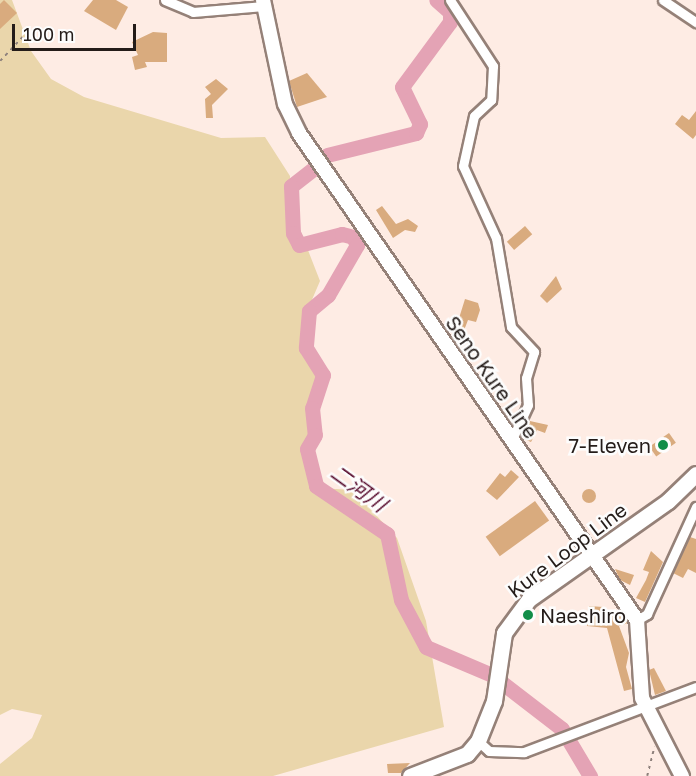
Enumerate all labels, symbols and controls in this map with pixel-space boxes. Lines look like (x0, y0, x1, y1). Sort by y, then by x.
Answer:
scale bar (15, 12, 140, 50)
text: 100 m (23, 23, 74, 45)
street label: Seno Kure Line (441, 311, 543, 443)
place label: 7-Eleven (569, 433, 651, 457)
marker: 7-Eleven (656, 438, 670, 452)
water label: 二河川 (326, 459, 392, 517)
street label: Kure Loop Line (503, 497, 631, 603)
place label: Naeshiro (540, 603, 626, 627)
marker: Naeshiro (521, 608, 535, 622)

